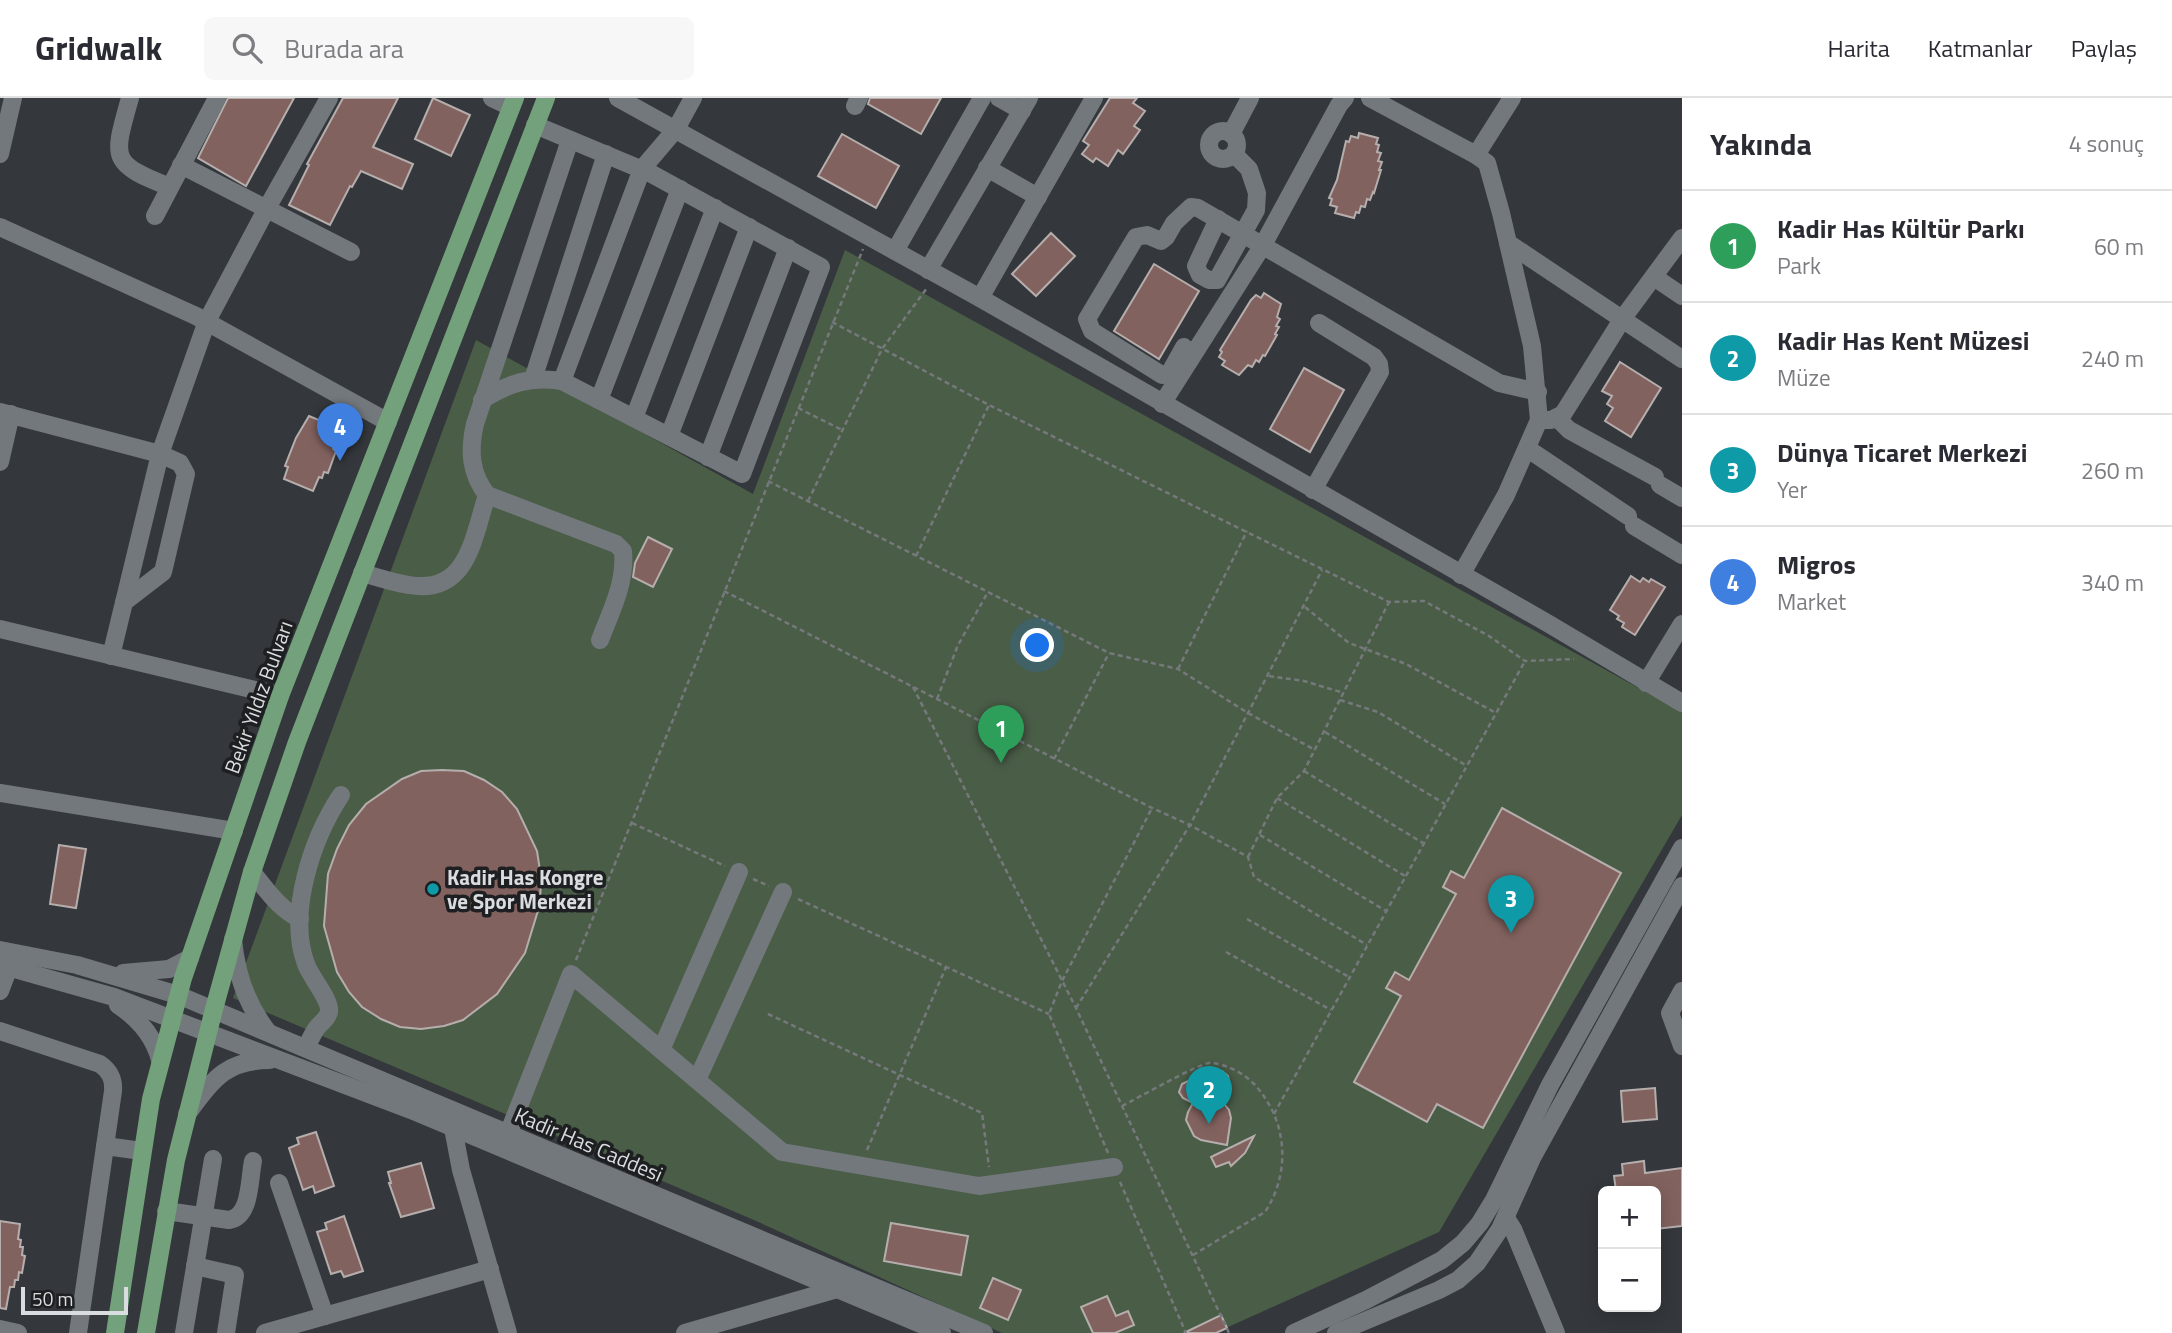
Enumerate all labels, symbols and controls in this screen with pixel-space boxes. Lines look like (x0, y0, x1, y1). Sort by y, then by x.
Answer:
search box (204, 17, 694, 80)
text: Gridwalk (35, 23, 162, 73)
icon: search (228, 29, 266, 67)
text: Burada ara (284, 29, 404, 68)
text: Harita (1827, 30, 1890, 66)
text: Katmanlar (1928, 30, 2033, 66)
text: Paylaş (2071, 30, 2137, 66)
text: Yakında (1710, 121, 1812, 167)
text: 4 sonuç (2069, 126, 2144, 161)
text: Kadir Has Kültür Parkı (1777, 209, 2025, 248)
text: 1 (1727, 229, 1739, 264)
text: 60 m (2094, 229, 2144, 264)
text: Park (1777, 248, 1821, 283)
text: Kadir Has Kent Müzesi (1777, 321, 2029, 360)
text: 2 (1727, 341, 1739, 376)
text: 240 m (2081, 341, 2144, 376)
text: Müze (1777, 360, 1831, 395)
pin: 4 (317, 403, 363, 461)
text: Dünya Ticaret Merkezi (1777, 433, 2027, 472)
text: 3 (1727, 453, 1739, 488)
text: 260 m (2081, 453, 2144, 488)
text: Yer (1777, 472, 1807, 507)
text: Migros (1777, 545, 1856, 584)
text: 4 (1727, 565, 1739, 600)
text: 340 m (2081, 565, 2144, 600)
text: Market (1777, 584, 1846, 619)
street label: Bekir Yıldız Bulvarı (215, 616, 301, 778)
your location (1020, 628, 1054, 662)
pin: 1 (978, 705, 1024, 763)
place label: Kadir Has Kongre ve Spor Merkezi (447, 861, 604, 917)
pin: 3 (1488, 875, 1534, 933)
marker: Kadir Has Kongre ve Spor Merkezi (425, 881, 441, 897)
pin: 2 (1186, 1066, 1232, 1124)
street label: Kadir Has Caddesi (510, 1098, 668, 1190)
map controls (1598, 1186, 1661, 1312)
button: + (1598, 1186, 1661, 1249)
button: − (1598, 1249, 1661, 1312)
scale bar (21, 1284, 128, 1316)
text: 50 m (32, 1284, 73, 1313)

